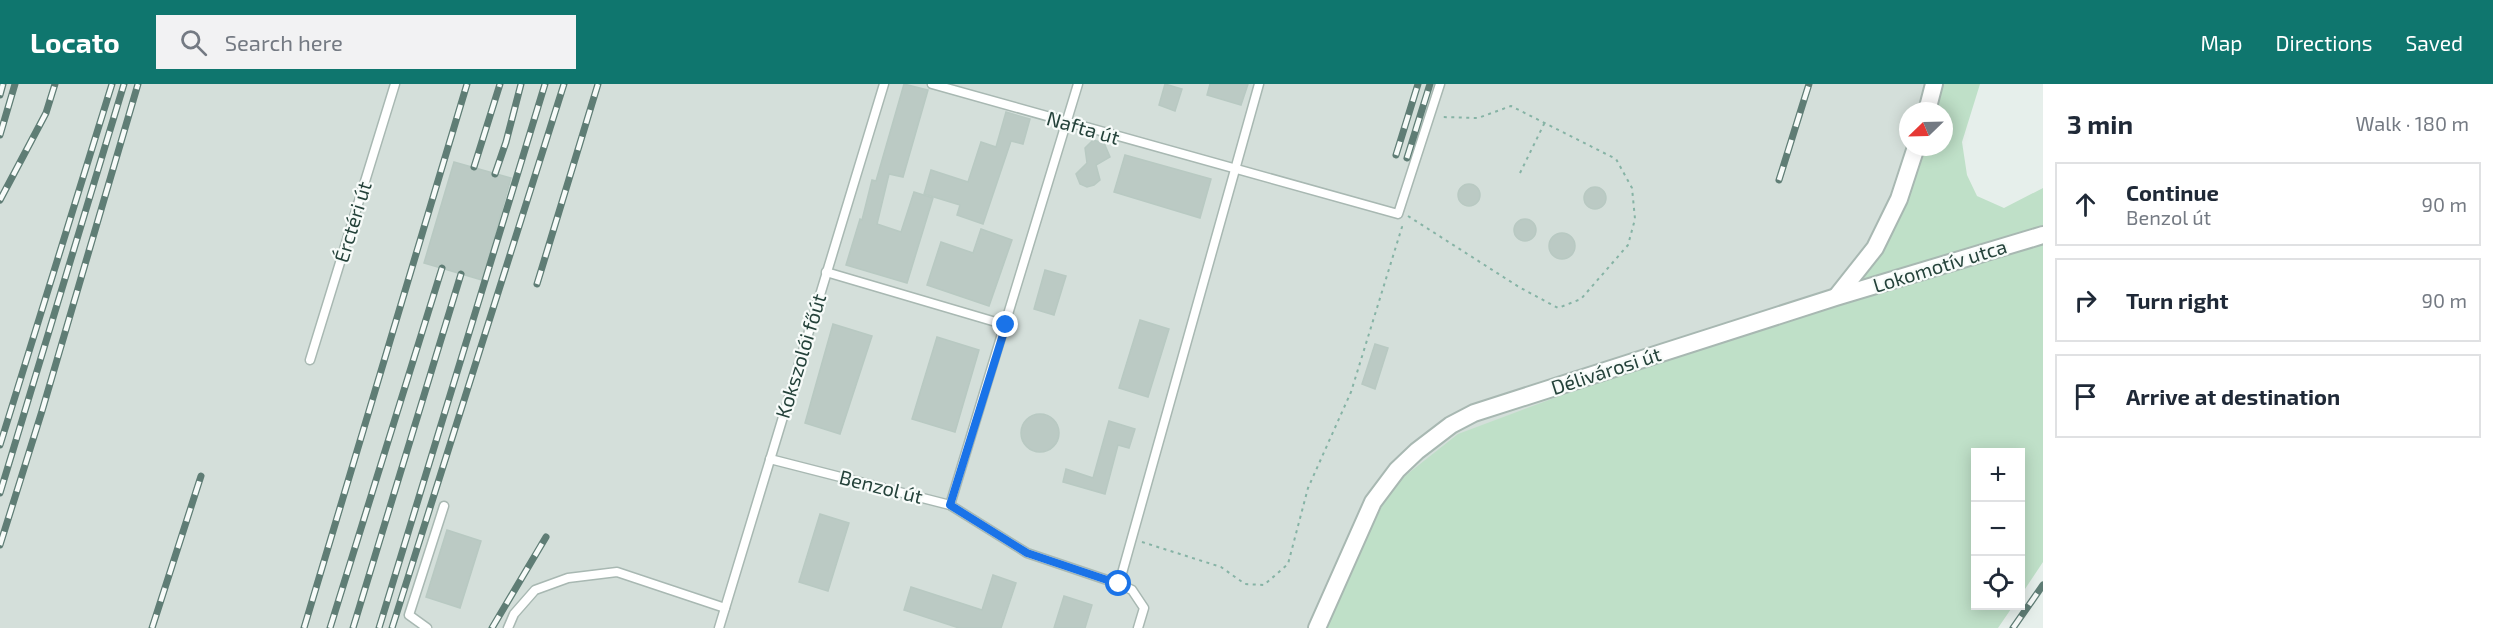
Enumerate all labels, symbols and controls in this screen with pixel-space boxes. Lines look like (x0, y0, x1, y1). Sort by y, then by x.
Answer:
search box (156, 15, 576, 69)
text: Locato (30, 25, 120, 59)
icon: search (177, 26, 210, 59)
text: Search here (225, 29, 343, 55)
text: Map (2200, 30, 2243, 55)
text: Directions (2276, 30, 2372, 55)
text: Saved (2405, 30, 2463, 55)
north arrow (1899, 102, 1953, 156)
street label: Nafta út (1044, 105, 1123, 149)
text: 3 min (2067, 108, 2133, 139)
text: Walk · 180 m (2356, 111, 2469, 135)
street label: Érctéri út (328, 178, 376, 265)
text: Continue (2126, 179, 2219, 205)
icon: ahead (2069, 188, 2102, 221)
text: 90 m (2422, 192, 2467, 216)
text: Benzol út (2126, 205, 2211, 229)
street label: Lokomotív utca (1870, 233, 2010, 297)
icon: right (2069, 284, 2102, 317)
text: Turn right (2126, 287, 2228, 313)
text: 90 m (2422, 288, 2467, 312)
street label: Kokszolói főút (770, 290, 830, 421)
route end (992, 311, 1018, 337)
street label: Délivárosi út (1548, 341, 1664, 399)
icon: arrive (2069, 380, 2102, 413)
text: Arrive at destination (2126, 383, 2340, 409)
map controls (1971, 448, 2025, 610)
button: + (1971, 448, 2025, 502)
street label: Benzol út (837, 464, 926, 508)
button: − (1971, 502, 2025, 556)
button: locate (1971, 556, 2025, 610)
route start (1105, 570, 1131, 596)

